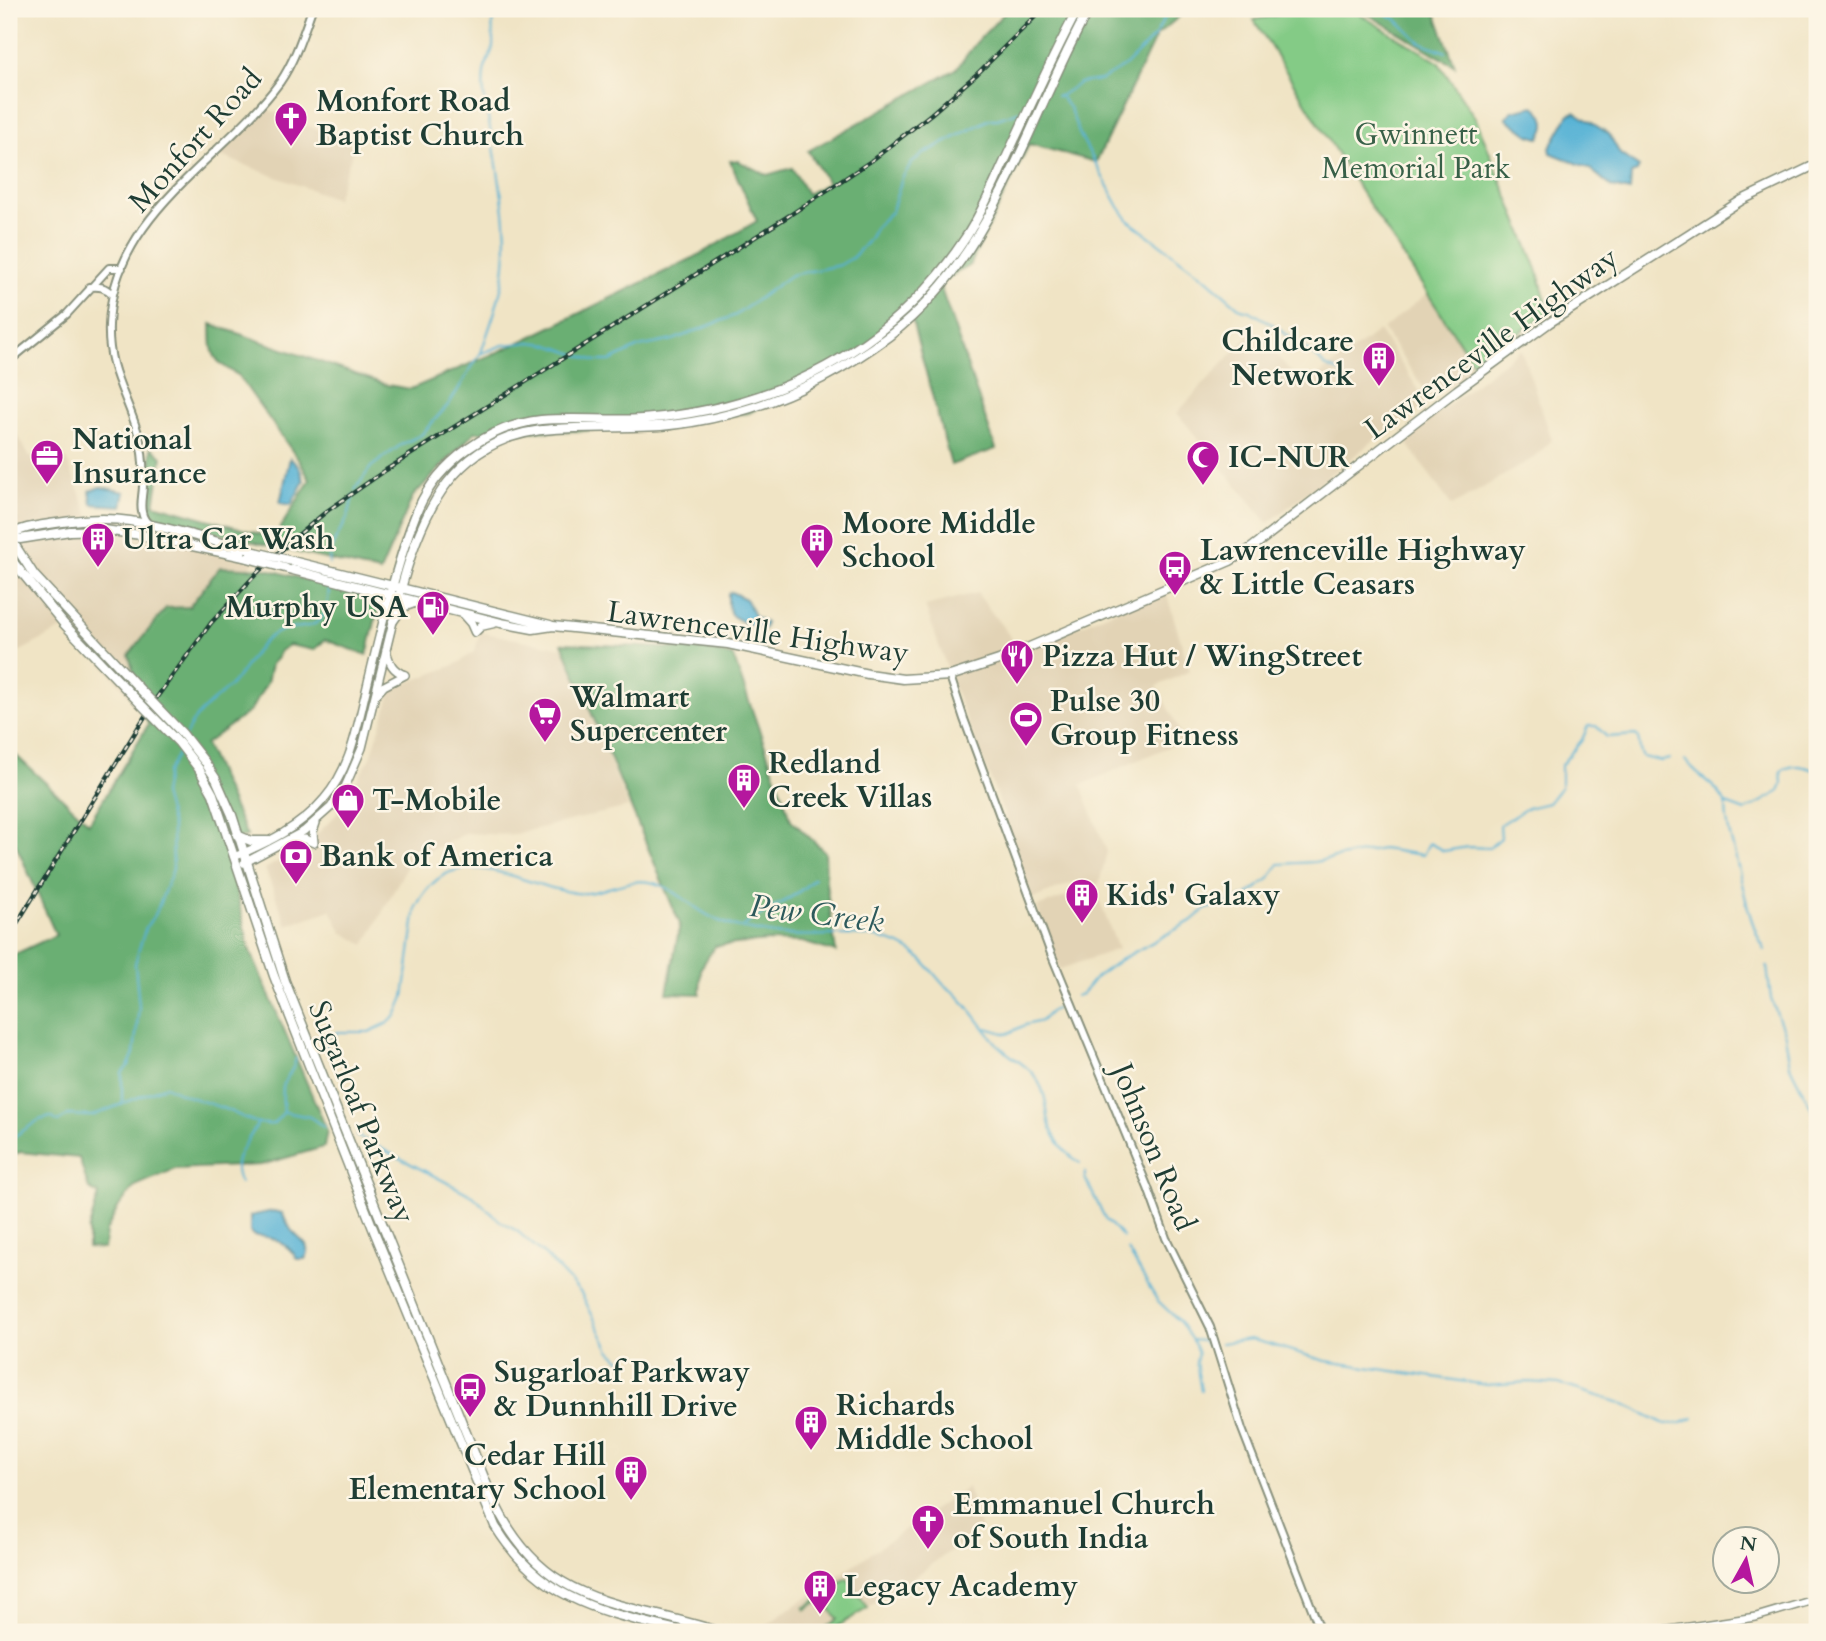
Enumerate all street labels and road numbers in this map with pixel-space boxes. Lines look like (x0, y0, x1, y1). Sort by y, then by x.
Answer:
street label: Monfort Road (119, 59, 271, 221)
street label: Lawrenceville Highway (1356, 237, 1627, 449)
street label: Lawrenceville Highway (604, 591, 912, 674)
street label: Sugarloaf Parkway (298, 995, 425, 1230)
street label: Johnson Road (1100, 1054, 1206, 1237)

